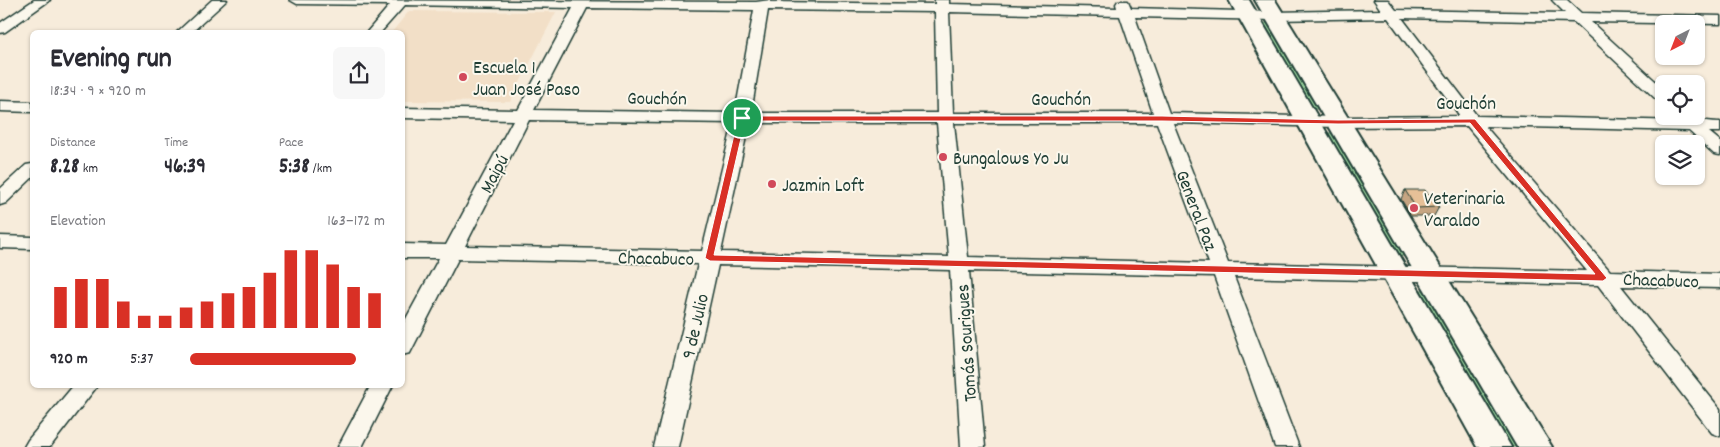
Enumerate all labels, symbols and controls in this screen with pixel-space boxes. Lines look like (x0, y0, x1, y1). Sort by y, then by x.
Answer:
north arrow (1655, 15, 1705, 65)
map controls (1655, 15, 1705, 185)
text: Evening run (50, 41, 172, 81)
button: share (333, 47, 385, 99)
place label: Escuela 1 Juan José Paso (473, 56, 580, 105)
marker: Escuela 1 Juan José Paso (457, 71, 469, 83)
button: locate (1655, 75, 1705, 125)
text: 18:34 · 9 × 920 m (50, 80, 146, 103)
street label: Gouchón (627, 86, 687, 115)
street label: Gouchón (1031, 88, 1091, 115)
street label: Gouchón (1436, 92, 1496, 119)
pin (721, 97, 763, 139)
icon: arrive (728, 104, 756, 132)
text: Distance (50, 133, 96, 153)
text: Time (164, 133, 188, 153)
text: Pace (279, 133, 303, 153)
button: layers (1655, 135, 1705, 185)
place label: Bungalows Yo Ju (953, 147, 1069, 174)
street label: Maipú (475, 150, 518, 199)
marker: Bungalows Yo Ju (937, 151, 949, 163)
text: 8.28 (50, 153, 80, 183)
text: 46:39 (164, 153, 206, 183)
text: 5:38 (279, 153, 310, 183)
text: km (80, 159, 98, 179)
text: /km (310, 159, 332, 179)
street label: General Paz (1167, 167, 1223, 256)
place label: Jazmin Loft (782, 174, 865, 201)
marker: Jazmin Loft (766, 178, 778, 190)
place label: Veterinaria Varaldo (1424, 187, 1506, 236)
marker: Veterinaria Varaldo (1408, 202, 1420, 214)
text: Elevation (50, 210, 106, 233)
text: 163–172 m (327, 210, 385, 233)
street label: Chacabuco (618, 246, 694, 275)
street label: Chacabuco (1622, 268, 1699, 297)
street label: Tomás Sourigues (951, 283, 986, 402)
street label: 9 de Julio (677, 291, 718, 362)
text: 920 m (50, 348, 88, 371)
text: 5:37 (130, 348, 153, 371)

